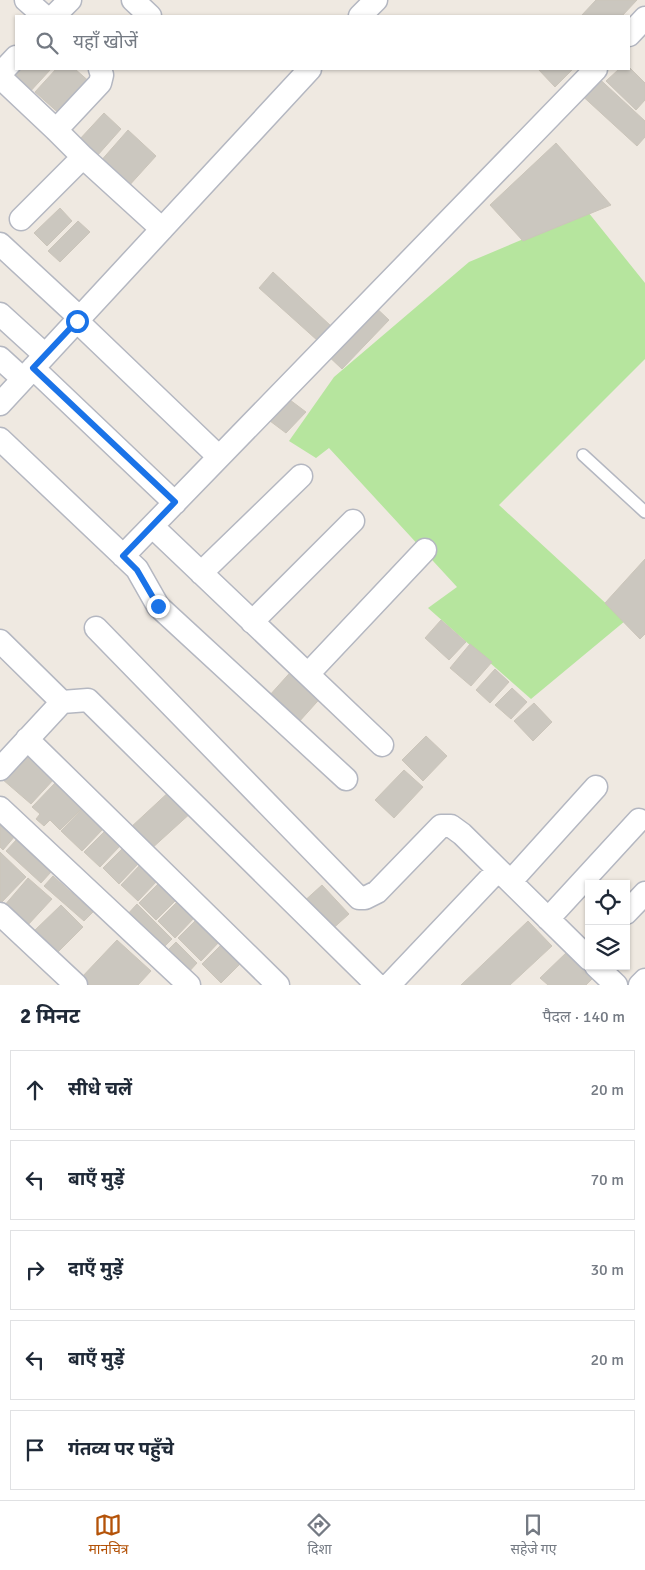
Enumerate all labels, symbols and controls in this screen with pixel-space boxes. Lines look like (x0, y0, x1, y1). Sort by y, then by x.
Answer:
search box (15, 15, 630, 70)
icon: search (33, 29, 61, 57)
text: यहाँ खोजें (73, 30, 138, 54)
route start (66, 310, 89, 333)
route end (147, 595, 170, 618)
map controls (585, 880, 630, 970)
button: locate (585, 880, 630, 925)
button: layers (585, 925, 630, 970)
text: 2 मिनट (20, 1003, 80, 1029)
text: पैदल · 140 m (542, 1007, 625, 1027)
icon: ahead (21, 1076, 49, 1104)
text: सीधे चलें (68, 1077, 132, 1101)
text: 20 m (590, 1080, 624, 1100)
icon: left (21, 1166, 49, 1194)
text: बाएँ मुड़ें (68, 1167, 124, 1191)
text: 70 m (590, 1170, 624, 1190)
icon: right (21, 1256, 49, 1284)
text: दाएँ मुड़ें (68, 1257, 123, 1281)
text: 30 m (590, 1260, 624, 1280)
icon: left (21, 1346, 49, 1374)
text: बाएँ मुड़ें (68, 1347, 124, 1371)
text: 20 m (590, 1350, 624, 1370)
icon: arrive (21, 1436, 49, 1464)
text: गंतव्य पर पहुँचे (68, 1437, 174, 1461)
tab: मानचित्र (88, 1511, 129, 1560)
tab: दिशा (305, 1511, 333, 1560)
tab: सहेजे गए (510, 1511, 556, 1560)

